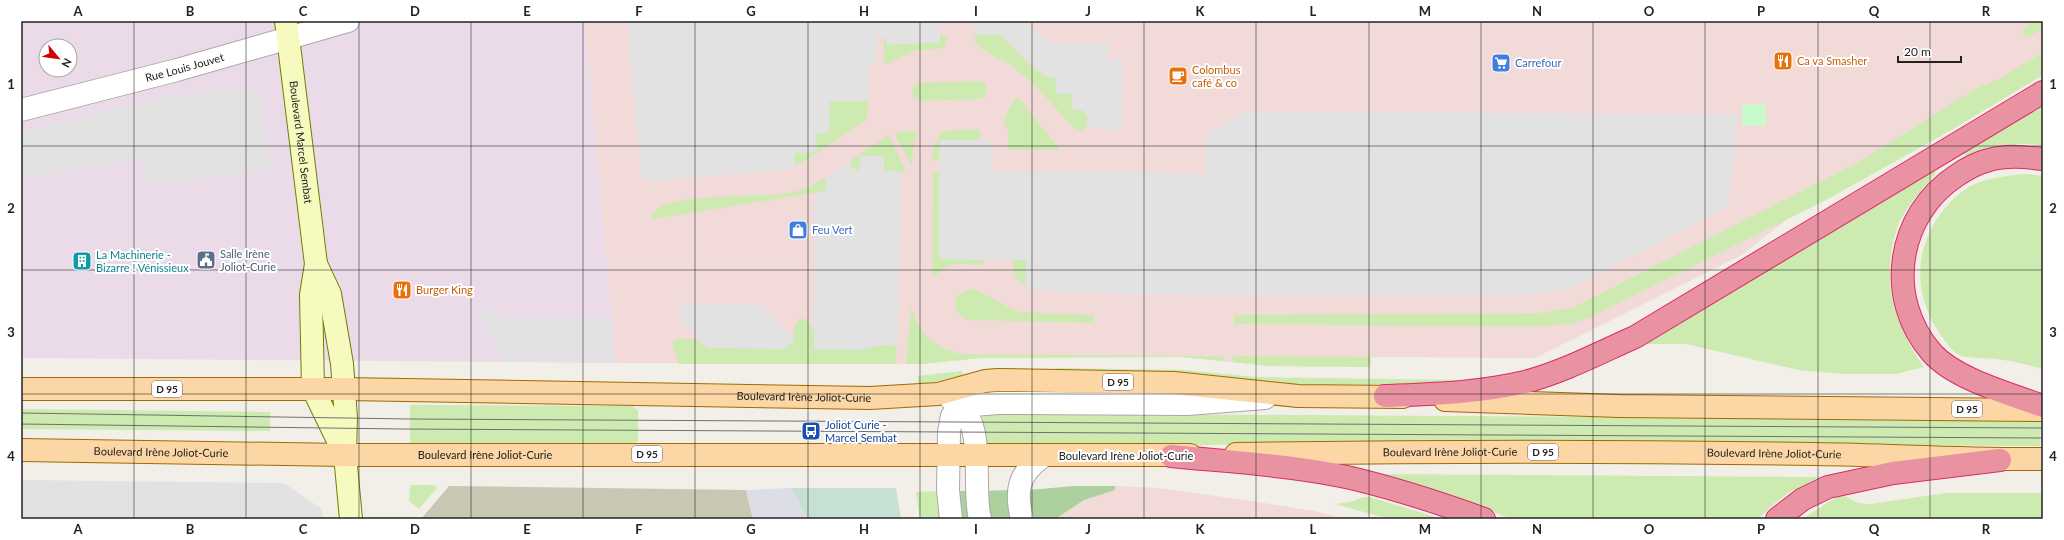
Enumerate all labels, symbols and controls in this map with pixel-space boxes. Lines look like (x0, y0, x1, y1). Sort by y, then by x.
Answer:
text: A (72, 3, 83, 19)
text: B (186, 3, 195, 19)
text: C (299, 3, 308, 19)
text: D (410, 3, 420, 19)
text: E (523, 3, 531, 19)
text: F (635, 3, 643, 19)
text: G (746, 3, 756, 19)
text: H (859, 3, 869, 19)
text: I (974, 3, 978, 19)
text: J (1085, 3, 1091, 19)
text: K (1196, 3, 1206, 19)
text: L (1310, 3, 1317, 19)
text: M (1419, 3, 1431, 19)
text: N (1532, 3, 1542, 19)
text: O (1644, 3, 1655, 19)
text: P (1757, 3, 1765, 19)
text: Q (1869, 3, 1880, 19)
text: R (1982, 3, 1991, 19)
north arrow (38, 38, 78, 78)
scale bar (1898, 38, 1961, 64)
text: 20 m (1904, 44, 1931, 59)
street label: Rue Louis Jouvet (144, 50, 225, 84)
restaurant icon: Ca va Smasher (1772, 50, 1794, 72)
supermarket icon: Carrefour (1490, 52, 1512, 74)
place label: Ca va Smasher (1797, 54, 1867, 67)
text: N (59, 56, 75, 70)
place label: Carrefour (1515, 56, 1561, 69)
place label: Colombus café & co (1192, 63, 1241, 89)
cafe icon: Colombus café & co (1167, 65, 1189, 87)
text: 1 (7, 76, 15, 92)
text: 1 (2049, 76, 2057, 92)
street label: Boulevard Marcel Sembat (287, 80, 315, 204)
text: 2 (7, 200, 15, 216)
text: 2 (2049, 200, 2057, 216)
shop icon: Feu Vert (787, 219, 809, 241)
place label: Feu Vert (812, 223, 853, 236)
place label: Salle Irène Joliot-Curie (220, 247, 276, 273)
place label: La Machinerie - Bizarre ! Vénissieux (96, 248, 189, 274)
public building icon: Salle Irène Joliot-Curie (195, 249, 217, 271)
building icon: La Machinerie - Bizarre ! Vénissieux (71, 250, 93, 272)
restaurant icon: Burger King (391, 279, 413, 301)
place label: Burger King (416, 283, 473, 296)
text: 3 (7, 324, 15, 340)
text: 3 (2049, 324, 2057, 340)
road number: D 95 (1103, 374, 1133, 390)
road number: D 95 (152, 381, 182, 397)
street label: Boulevard Irène Joliot-Curie (737, 389, 872, 404)
road number: D 95 (1952, 401, 1982, 417)
place label: Joliot Curie - Marcel Sembat (825, 418, 897, 444)
bus stop icon: Joliot Curie - Marcel Sembat (800, 420, 822, 442)
street label: Boulevard Irène Joliot-Curie (94, 444, 229, 459)
road number: D 95 (1528, 444, 1558, 460)
street label: Boulevard Irène Joliot-Curie (1383, 445, 1517, 458)
road number: D 95 (632, 446, 662, 462)
street label: Boulevard Irène Joliot-Curie (1707, 446, 1842, 460)
text: 4 (7, 448, 15, 464)
street label: Boulevard Irène Joliot-Curie (418, 448, 552, 461)
text: 4 (2049, 448, 2057, 464)
street label: Boulevard Irène Joliot-Curie (1059, 449, 1193, 462)
text: A (72, 521, 83, 537)
text: B (186, 521, 195, 537)
text: C (299, 521, 308, 537)
text: D (410, 521, 420, 537)
text: E (523, 521, 531, 537)
text: F (635, 521, 643, 537)
text: G (746, 521, 756, 537)
text: H (859, 521, 869, 537)
text: I (974, 521, 978, 537)
text: J (1085, 521, 1091, 537)
text: K (1196, 521, 1206, 537)
text: L (1310, 521, 1317, 537)
text: M (1419, 521, 1431, 537)
text: N (1532, 521, 1542, 537)
text: O (1644, 521, 1655, 537)
text: P (1757, 521, 1765, 537)
text: Q (1869, 521, 1880, 537)
text: R (1982, 521, 1991, 537)

